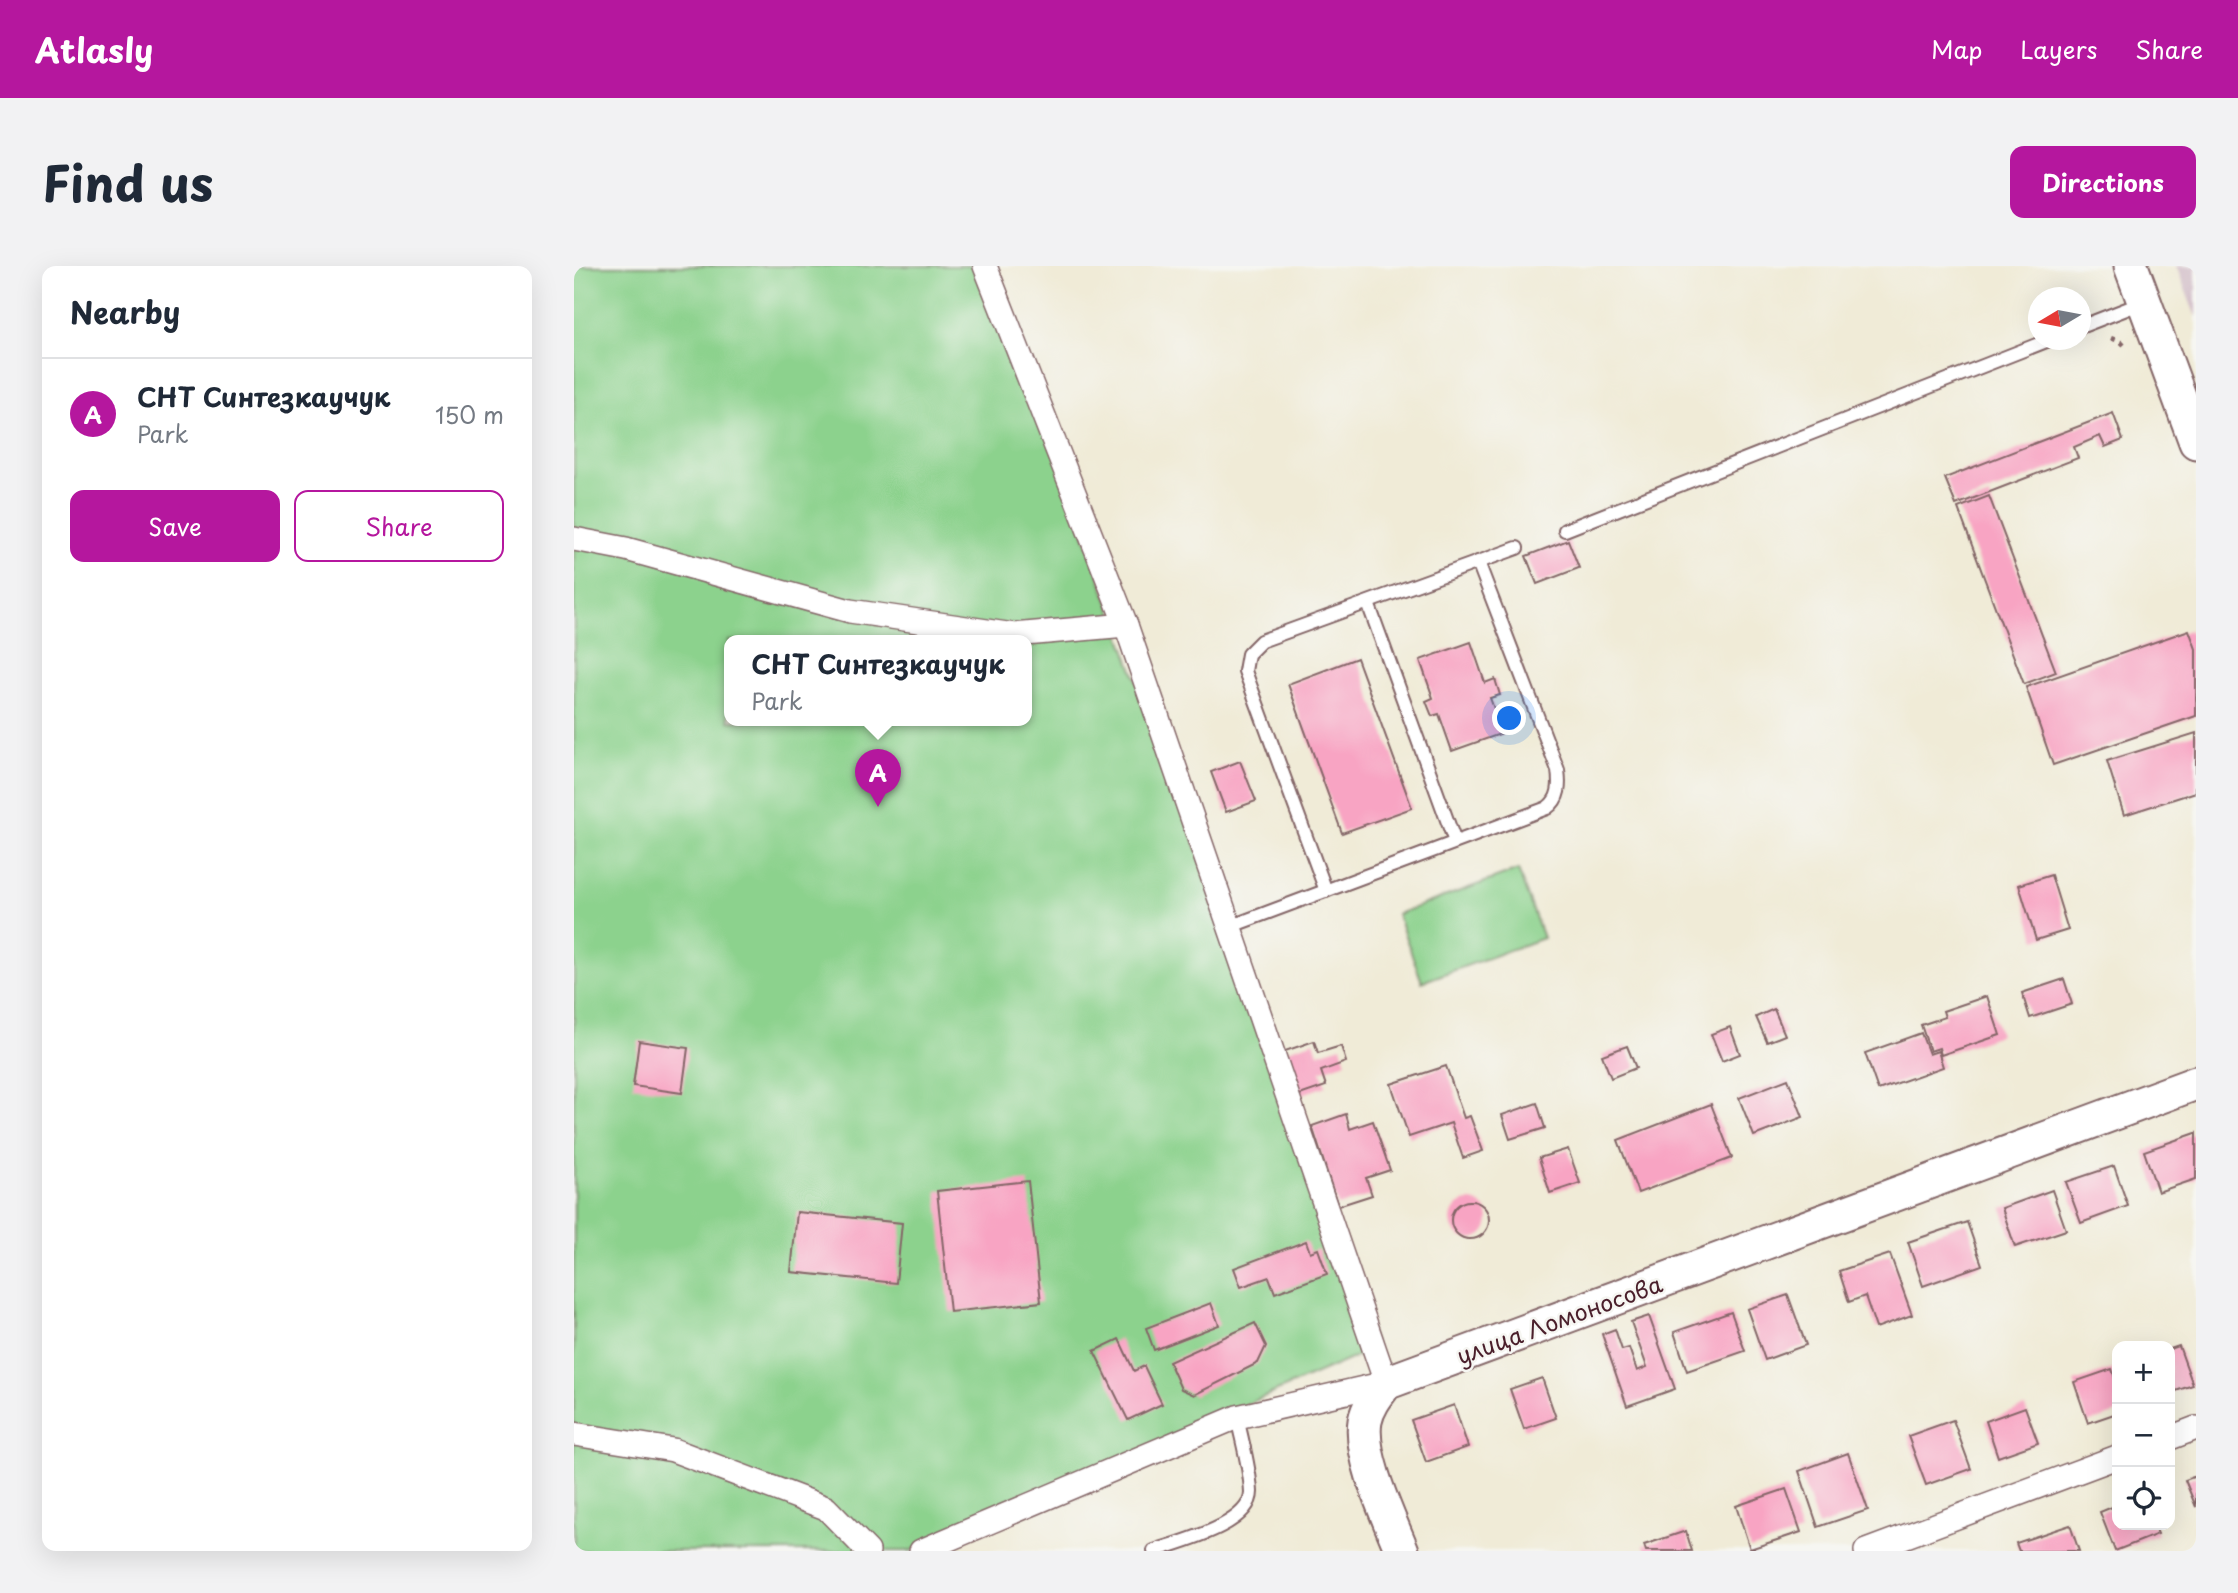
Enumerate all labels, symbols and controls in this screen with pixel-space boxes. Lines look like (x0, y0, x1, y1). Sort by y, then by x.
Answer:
text: Atlasly (35, 24, 153, 74)
text: Map (1931, 31, 1982, 67)
text: Layers (2020, 31, 2097, 67)
text: Share (2135, 31, 2203, 67)
text: Find us (42, 145, 213, 219)
button: Directions (2010, 146, 2196, 218)
north arrow (2028, 287, 2091, 350)
text: Nearby (70, 289, 180, 334)
text: СНТ Синтезкаучук (137, 377, 390, 416)
text: A (84, 397, 102, 432)
text: 150 m (435, 397, 504, 432)
text: Park (137, 416, 188, 451)
button: Save (70, 490, 280, 562)
button: Share (294, 490, 504, 562)
popup (724, 635, 1032, 726)
text: СНТ Синтезкаучук (751, 644, 1005, 683)
text: Park (751, 683, 803, 718)
your location (1492, 701, 1526, 735)
pin: A (855, 749, 901, 807)
street label: улица Ломоносова (1451, 1265, 1667, 1373)
map controls (2112, 1341, 2175, 1530)
button: + (2112, 1341, 2175, 1404)
button: − (2112, 1404, 2175, 1467)
button: locate (2112, 1467, 2175, 1530)

